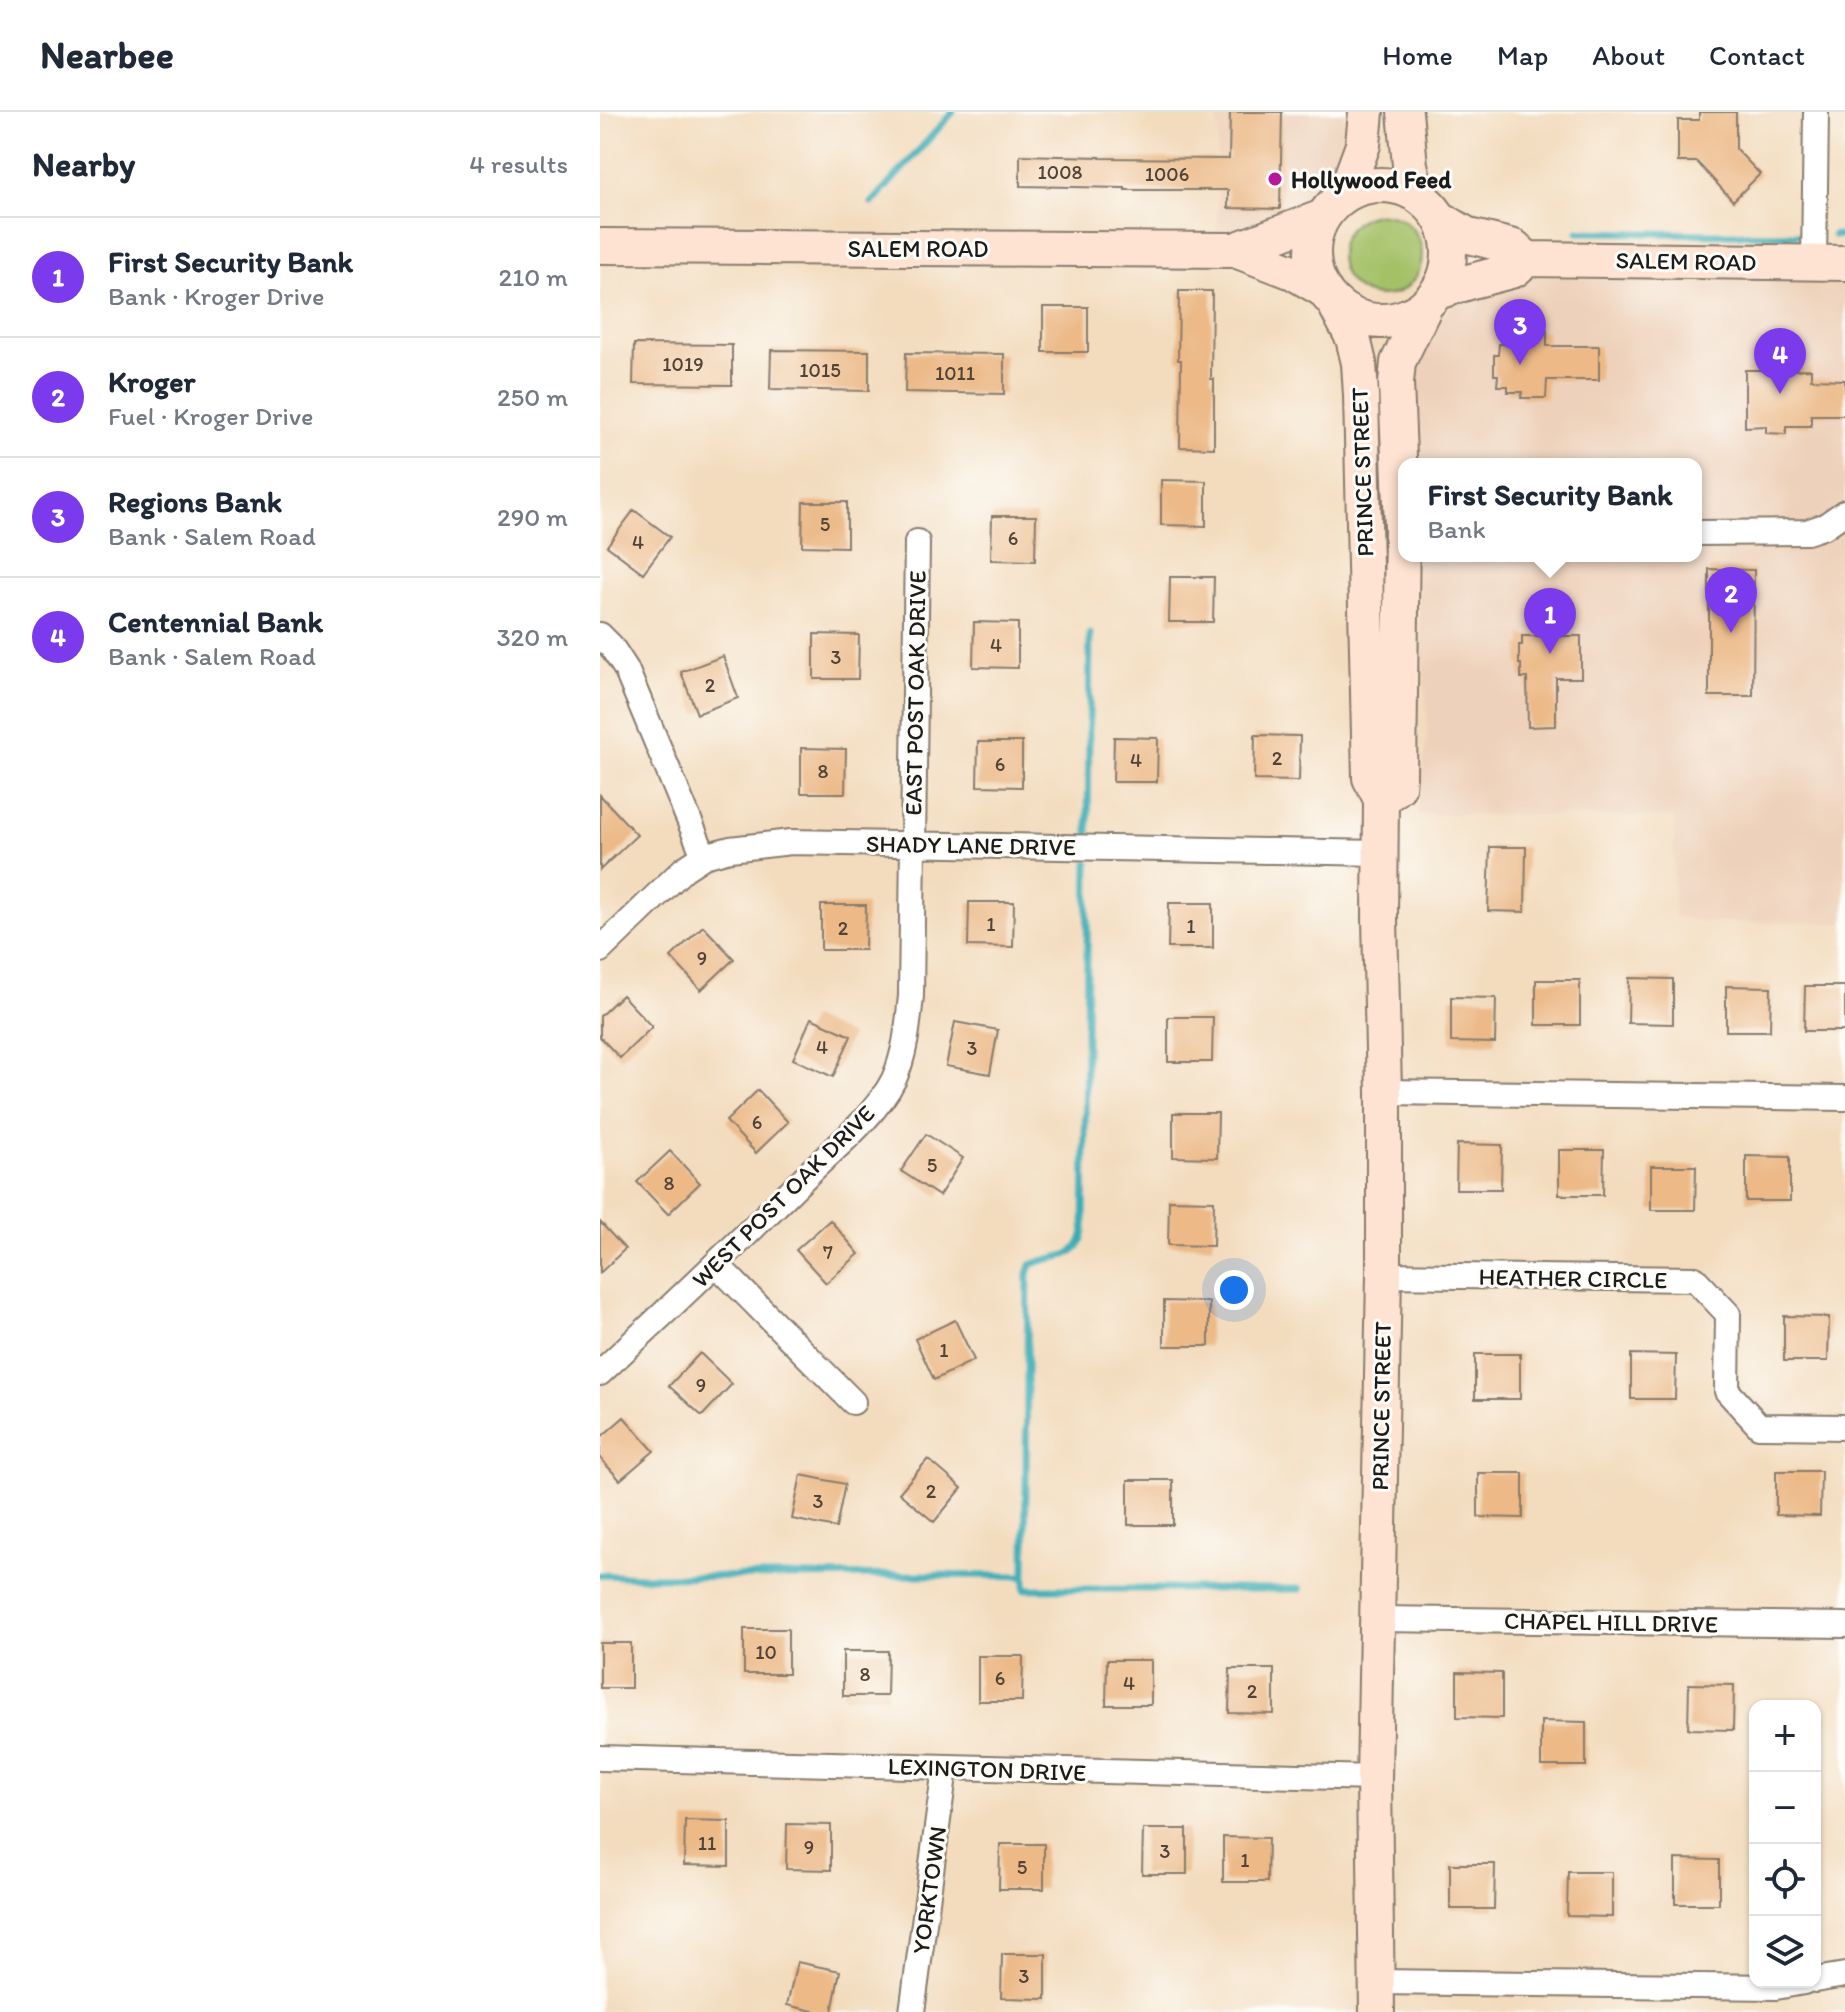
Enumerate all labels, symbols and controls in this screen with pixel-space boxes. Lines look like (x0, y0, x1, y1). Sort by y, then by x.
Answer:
text: Nearbee (40, 32, 174, 78)
text: Home (1382, 38, 1453, 72)
text: Map (1497, 38, 1548, 72)
text: About (1592, 38, 1665, 72)
text: Contact (1709, 38, 1805, 72)
text: Nearby (32, 144, 135, 185)
text: 4 results (469, 148, 568, 180)
house number: 1008 (1038, 160, 1082, 184)
house number: 1006 (1145, 162, 1189, 186)
place label: Hollywood Feed (1291, 165, 1452, 195)
marker: Hollywood Feed (1266, 170, 1284, 188)
street label: SALEM ROAD (848, 234, 988, 263)
text: First Security Bank (108, 243, 353, 280)
street label: SALEM ROAD (1615, 245, 1757, 277)
text: 1 (52, 261, 64, 293)
text: 210 m (499, 261, 568, 293)
text: Bank · Kroger Drive (108, 280, 325, 312)
pin: 3 (1494, 299, 1546, 365)
pin: 4 (1754, 328, 1806, 394)
house number: 1019 (662, 352, 704, 376)
house number: 1015 (799, 358, 841, 382)
house number: 1011 (935, 361, 975, 385)
text: Kroger (108, 363, 196, 400)
text: 2 (51, 381, 65, 413)
text: 250 m (497, 381, 568, 413)
street label: PRINCE STREET (1345, 386, 1379, 557)
text: Fuel · Kroger Drive (108, 400, 313, 432)
popup (1398, 458, 1702, 562)
text: First Security Bank (1428, 476, 1672, 513)
text: Regions Bank (108, 483, 282, 520)
text: 3 (51, 501, 65, 533)
text: 290 m (497, 501, 568, 533)
house number: 5 (820, 512, 830, 536)
text: Bank (1428, 513, 1486, 545)
text: Bank · Salem Road (108, 520, 316, 552)
house number: 6 (1008, 526, 1018, 550)
house number: 4 (632, 530, 644, 554)
pin: 2 (1705, 567, 1757, 633)
street label: EAST POST OAK DRIVE (898, 570, 932, 816)
pin: 1 (1524, 588, 1576, 654)
text: Centennial Bank (108, 603, 323, 640)
text: 4 (50, 621, 66, 653)
text: 320 m (496, 621, 568, 653)
house number: 4 (990, 633, 1002, 657)
text: Bank · Salem Road (108, 640, 316, 672)
house number: 3 (831, 645, 842, 669)
house number: 2 (705, 673, 716, 697)
house number: 2 (1272, 746, 1283, 770)
house number: 4 (1130, 748, 1142, 772)
house number: 6 (995, 752, 1005, 776)
house number: 8 (818, 759, 829, 783)
street label: SHADY LANE DRIVE (866, 829, 1076, 861)
house number: 1 (986, 912, 996, 936)
house number: 1 (1186, 914, 1196, 938)
house number: 2 (838, 916, 849, 940)
house number: 9 (697, 946, 707, 970)
house number: 4 (816, 1035, 828, 1059)
house number: 3 (967, 1036, 978, 1060)
street label: WEST POST OAK DRIVE (686, 1099, 880, 1293)
house number: 6 (752, 1110, 762, 1134)
house number: 5 (927, 1153, 937, 1177)
house number: 8 (664, 1171, 675, 1195)
house number: 7 (823, 1240, 833, 1264)
street label: HEATHER CIRCLE (1478, 1262, 1668, 1294)
your location (1214, 1270, 1254, 1310)
street label: PRINCE STREET (1365, 1320, 1397, 1491)
house number: 1 (939, 1338, 949, 1362)
house number: 9 (696, 1373, 706, 1397)
house number: 2 (926, 1479, 937, 1503)
house number: 3 (813, 1489, 824, 1513)
street label: CHAPEL HILL DRIVE (1504, 1606, 1718, 1638)
house number: 10 (755, 1640, 777, 1664)
house number: 8 (860, 1662, 871, 1686)
house number: 6 (995, 1666, 1005, 1690)
house number: 4 (1123, 1671, 1135, 1695)
house number: 2 (1247, 1679, 1258, 1703)
map controls (1749, 1700, 1821, 1988)
button: + (1749, 1700, 1821, 1772)
street label: LEXINGTON DRIVE (887, 1751, 1087, 1787)
button: − (1749, 1772, 1821, 1844)
street label: YORKTOWN (906, 1824, 952, 1956)
house number: 11 (698, 1831, 716, 1855)
house number: 9 (804, 1835, 814, 1859)
house number: 3 (1160, 1839, 1171, 1863)
button: locate (1749, 1844, 1821, 1916)
house number: 1 (1240, 1848, 1250, 1872)
house number: 5 (1017, 1855, 1027, 1879)
button: layers (1749, 1916, 1821, 1988)
house number: 3 (1019, 1964, 1030, 1988)

